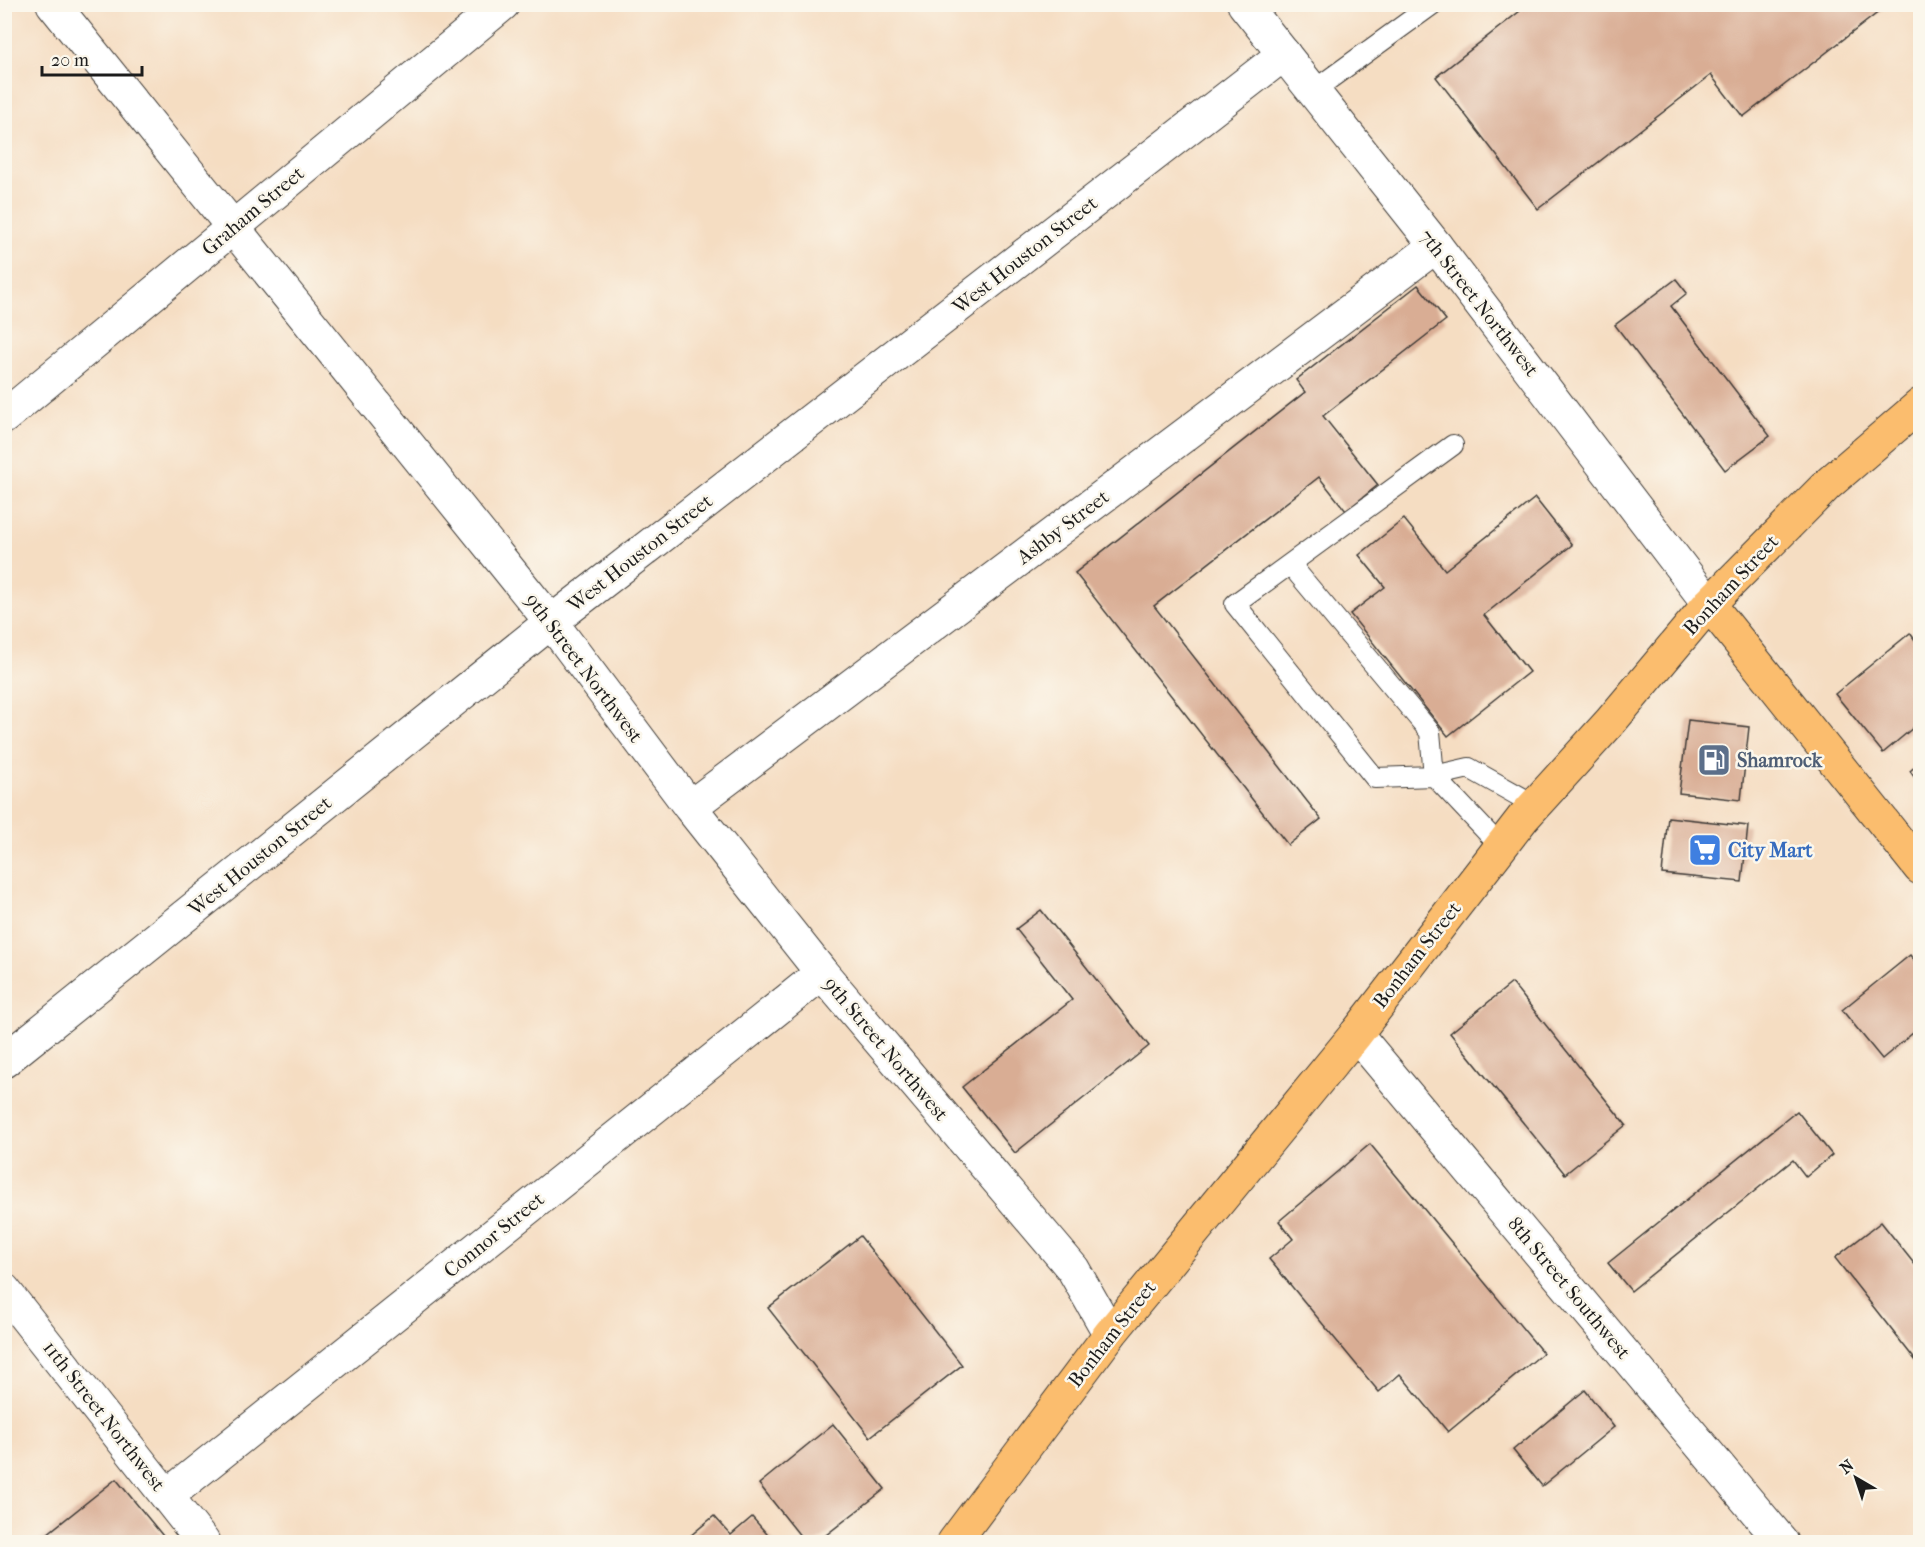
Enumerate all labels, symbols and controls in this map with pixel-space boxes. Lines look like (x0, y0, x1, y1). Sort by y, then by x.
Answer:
scale bar (42, 39, 142, 77)
text: 20 m (51, 50, 89, 71)
street label: Graham Street (197, 162, 309, 260)
street label: West Houston Street (947, 191, 1102, 319)
street label: 7th Street Northwest (1415, 225, 1543, 381)
street label: Ashby Street (1012, 485, 1113, 570)
street label: West Houston Street (562, 489, 717, 617)
street label: Bonham Street (1679, 530, 1783, 640)
street label: 9th Street Northwest (520, 589, 648, 747)
fuel station icon: Shamrock (1696, 742, 1732, 778)
place label: Shamrock (1737, 749, 1823, 772)
street label: West Houston Street (183, 791, 336, 921)
supermarket icon: City Mart (1687, 832, 1723, 868)
place label: City Mart (1728, 839, 1813, 862)
street label: Bonham Street (1368, 897, 1466, 1013)
street label: 9th Street Northwest (819, 972, 953, 1126)
street label: Connor Street (439, 1188, 549, 1282)
street label: 8th Street Southwest (1503, 1212, 1635, 1364)
street label: Bonham Street (1063, 1276, 1161, 1392)
street label: 11th Street Northwest (38, 1336, 170, 1496)
north arrow (1826, 1448, 1886, 1508)
text: N (1836, 1455, 1858, 1478)

